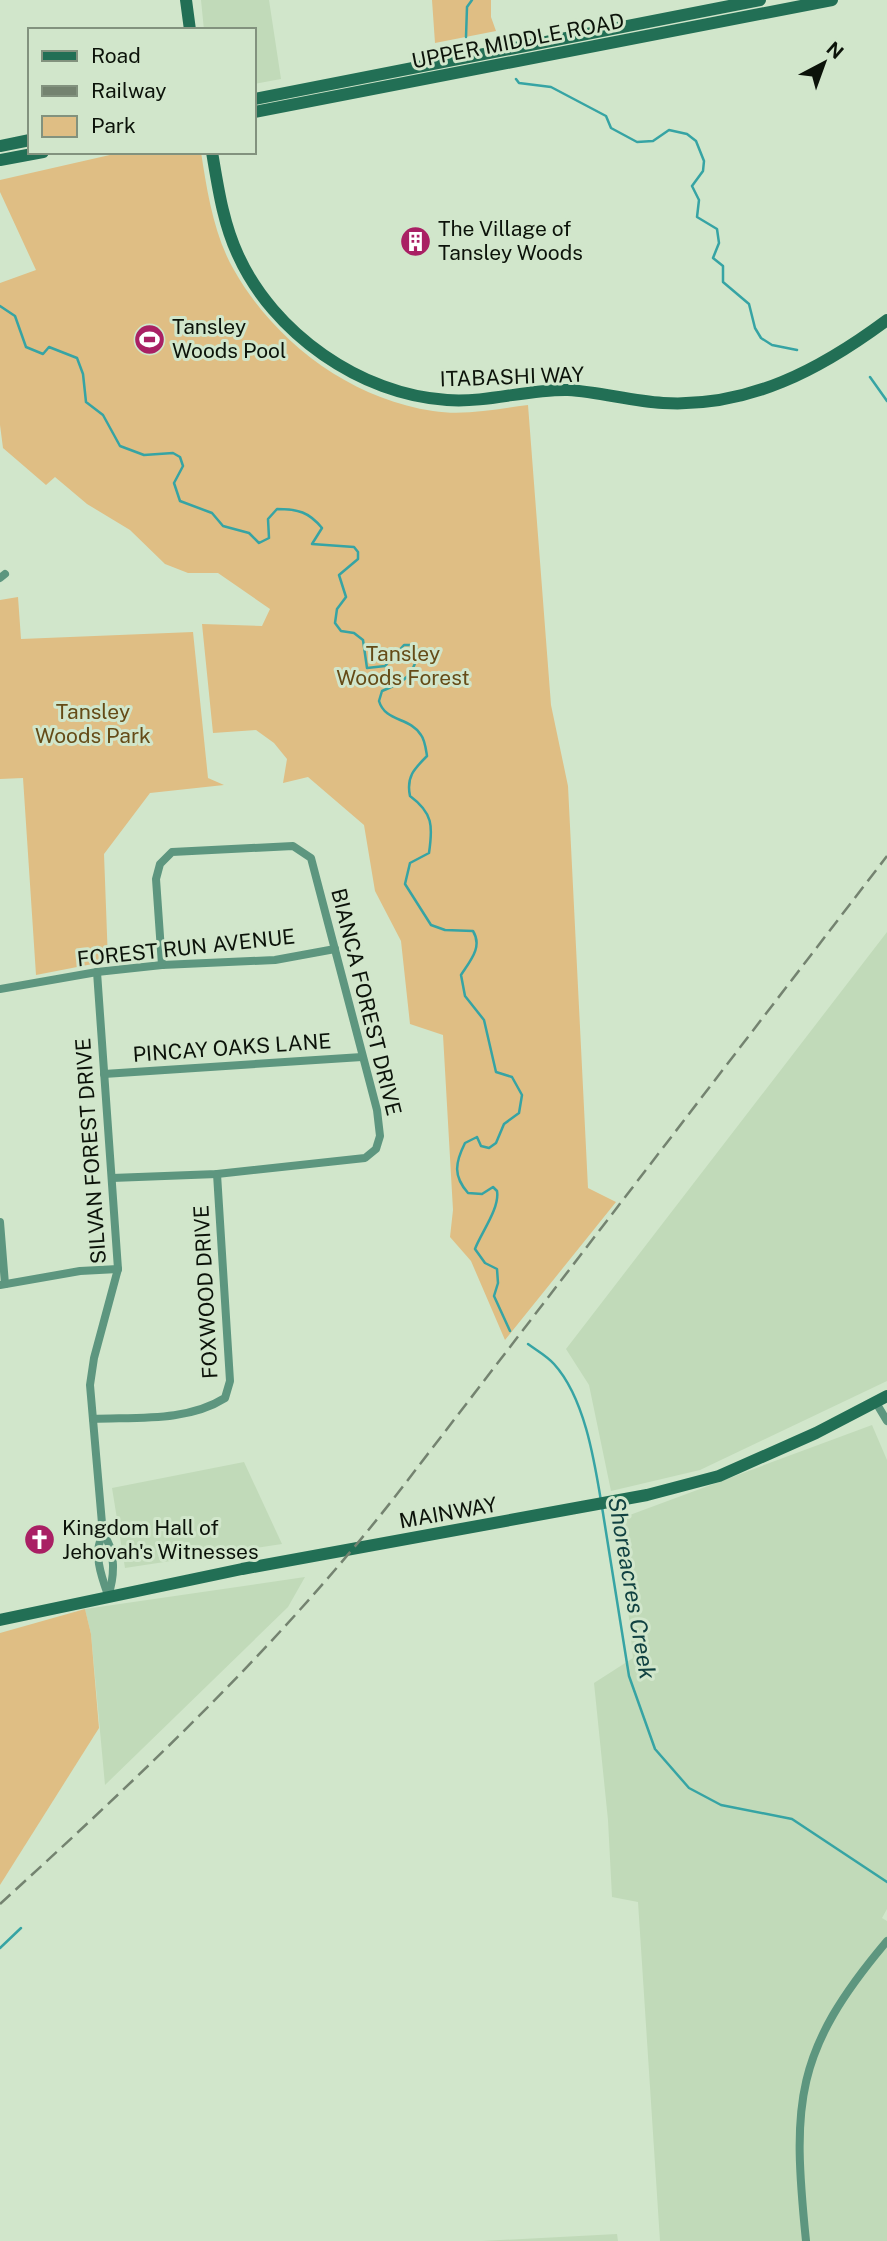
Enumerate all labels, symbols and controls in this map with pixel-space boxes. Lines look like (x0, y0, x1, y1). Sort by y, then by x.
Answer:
street label: UPPER MIDDLE ROAD (410, 8, 626, 73)
legend (28, 28, 256, 154)
north arrow (789, 28, 859, 98)
text: N (822, 37, 848, 63)
text: Road (91, 43, 141, 68)
text: Railway (91, 78, 167, 103)
text: Park (91, 113, 136, 138)
place label: The Village of Tansley Woods (438, 216, 583, 265)
building icon: The Village of Tansley Woods (398, 224, 432, 258)
place label: Tansley Woods Pool (172, 314, 286, 363)
sports icon: Tansley Woods Pool (132, 322, 166, 356)
street label: ITABASHI WAY (439, 361, 585, 392)
park label: Tansley Woods Forest (336, 641, 470, 690)
park label: Tansley Woods Park (35, 699, 151, 748)
street label: BIANCA FOREST DRIVE (326, 886, 407, 1118)
street label: FOREST RUN AVENUE (76, 924, 296, 971)
street label: PINCAY OAKS LANE (132, 1028, 332, 1067)
street label: SILVAN FOREST DRIVE (70, 1037, 111, 1265)
street label: FOXWOOD DRIVE (188, 1204, 223, 1380)
street label: MAINWAY (397, 1492, 499, 1533)
water label: Shoreacres Creek (603, 1495, 662, 1682)
place label: Kingdom Hall of Jehovah's Witnesses (62, 1515, 259, 1564)
church icon: Kingdom Hall of Jehovah's Witnesses (22, 1523, 56, 1557)

